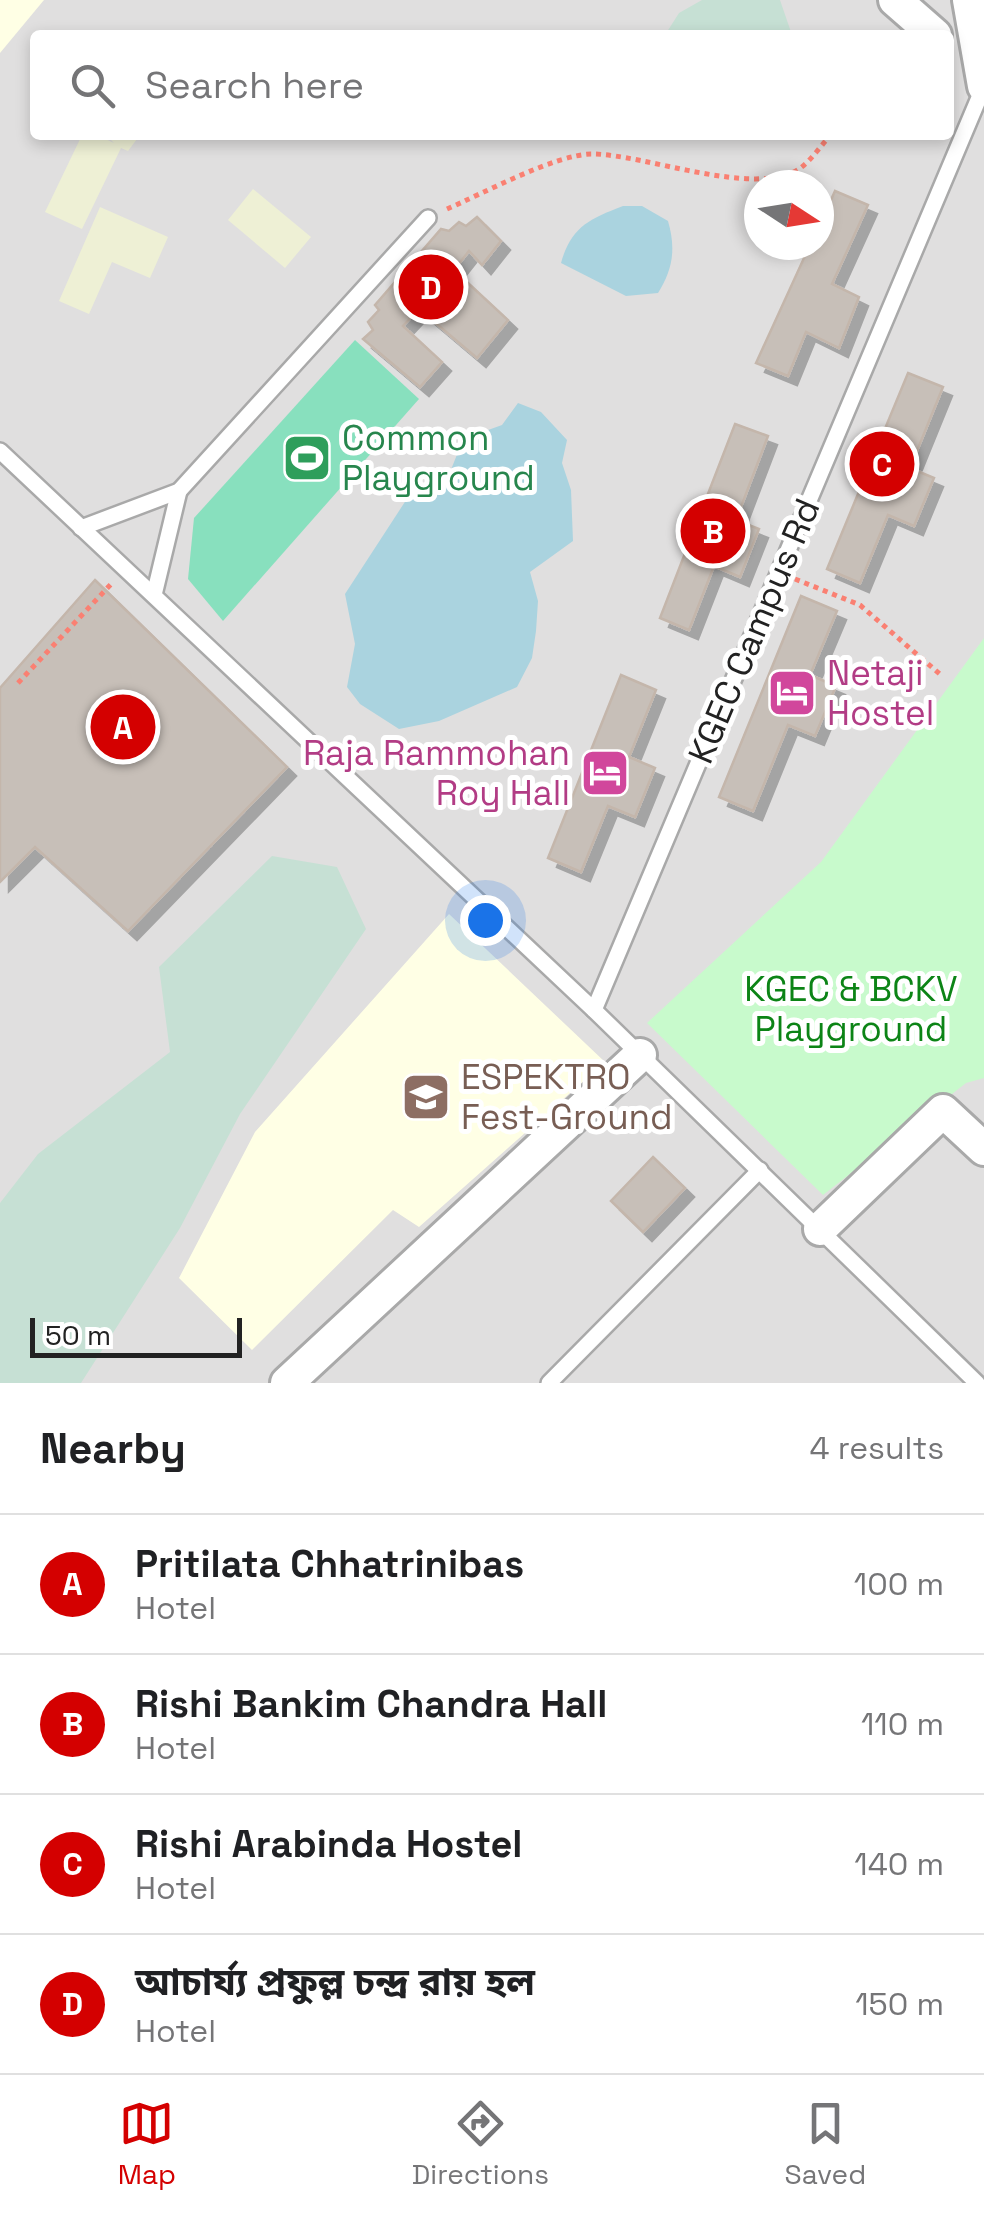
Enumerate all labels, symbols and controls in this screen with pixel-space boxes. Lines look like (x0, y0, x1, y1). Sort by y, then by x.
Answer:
search box (30, 30, 954, 140)
icon: search (65, 58, 120, 113)
text: Search here (145, 61, 364, 109)
north arrow (744, 170, 834, 260)
pin: D (398, 250, 464, 324)
place label: Common Playground (342, 416, 535, 500)
pin: C (850, 426, 914, 502)
sports icon: Common Playground (281, 432, 333, 484)
street label: KGEC Campus Rd (678, 492, 830, 770)
pin: B (680, 494, 746, 568)
place label: Netaji Hostel (827, 651, 934, 735)
hotel icon: Netaji Hostel (766, 667, 818, 719)
pin: A (90, 690, 156, 764)
place label: Raja Rammohan Roy Hall (303, 731, 570, 815)
hotel icon: Raja Rammohan Roy Hall (579, 747, 631, 799)
your location (460, 895, 511, 946)
park label: KGEC & BCKV Playground (744, 967, 958, 1051)
place label: ESPEKTRO Fest-Ground (461, 1055, 673, 1139)
school or university icon: ESPEKTRO Fest-Ground (400, 1071, 452, 1123)
scale bar (30, 1313, 242, 1358)
text: 50 m (45, 1317, 111, 1353)
text: Nearby (40, 1422, 186, 1475)
text: 4 results (809, 1428, 944, 1468)
text: Pritilata Chhatrinibas (135, 1540, 524, 1588)
text: A (62, 1564, 83, 1604)
text: 100 m (854, 1564, 944, 1604)
text: Hotel (135, 1588, 216, 1628)
text: Rishi Bankim Chandra Hall (135, 1680, 607, 1728)
text: B (62, 1704, 83, 1744)
text: 110 m (861, 1704, 944, 1744)
text: Hotel (135, 1728, 216, 1768)
text: Rishi Arabinda Hostel (135, 1820, 522, 1868)
text: C (62, 1844, 83, 1884)
text: 140 m (854, 1844, 944, 1884)
text: Hotel (135, 1868, 216, 1908)
text: আচার্য্য প্রফুল্ল চন্দ্র রায় হল (135, 1958, 535, 2006)
text: D (62, 1984, 83, 2024)
text: 150 m (855, 1984, 944, 2024)
text: Hotel (135, 2011, 216, 2051)
tab: Map (118, 2096, 176, 2192)
tab: Directions (412, 2096, 549, 2192)
tab: Saved (785, 2096, 866, 2192)

